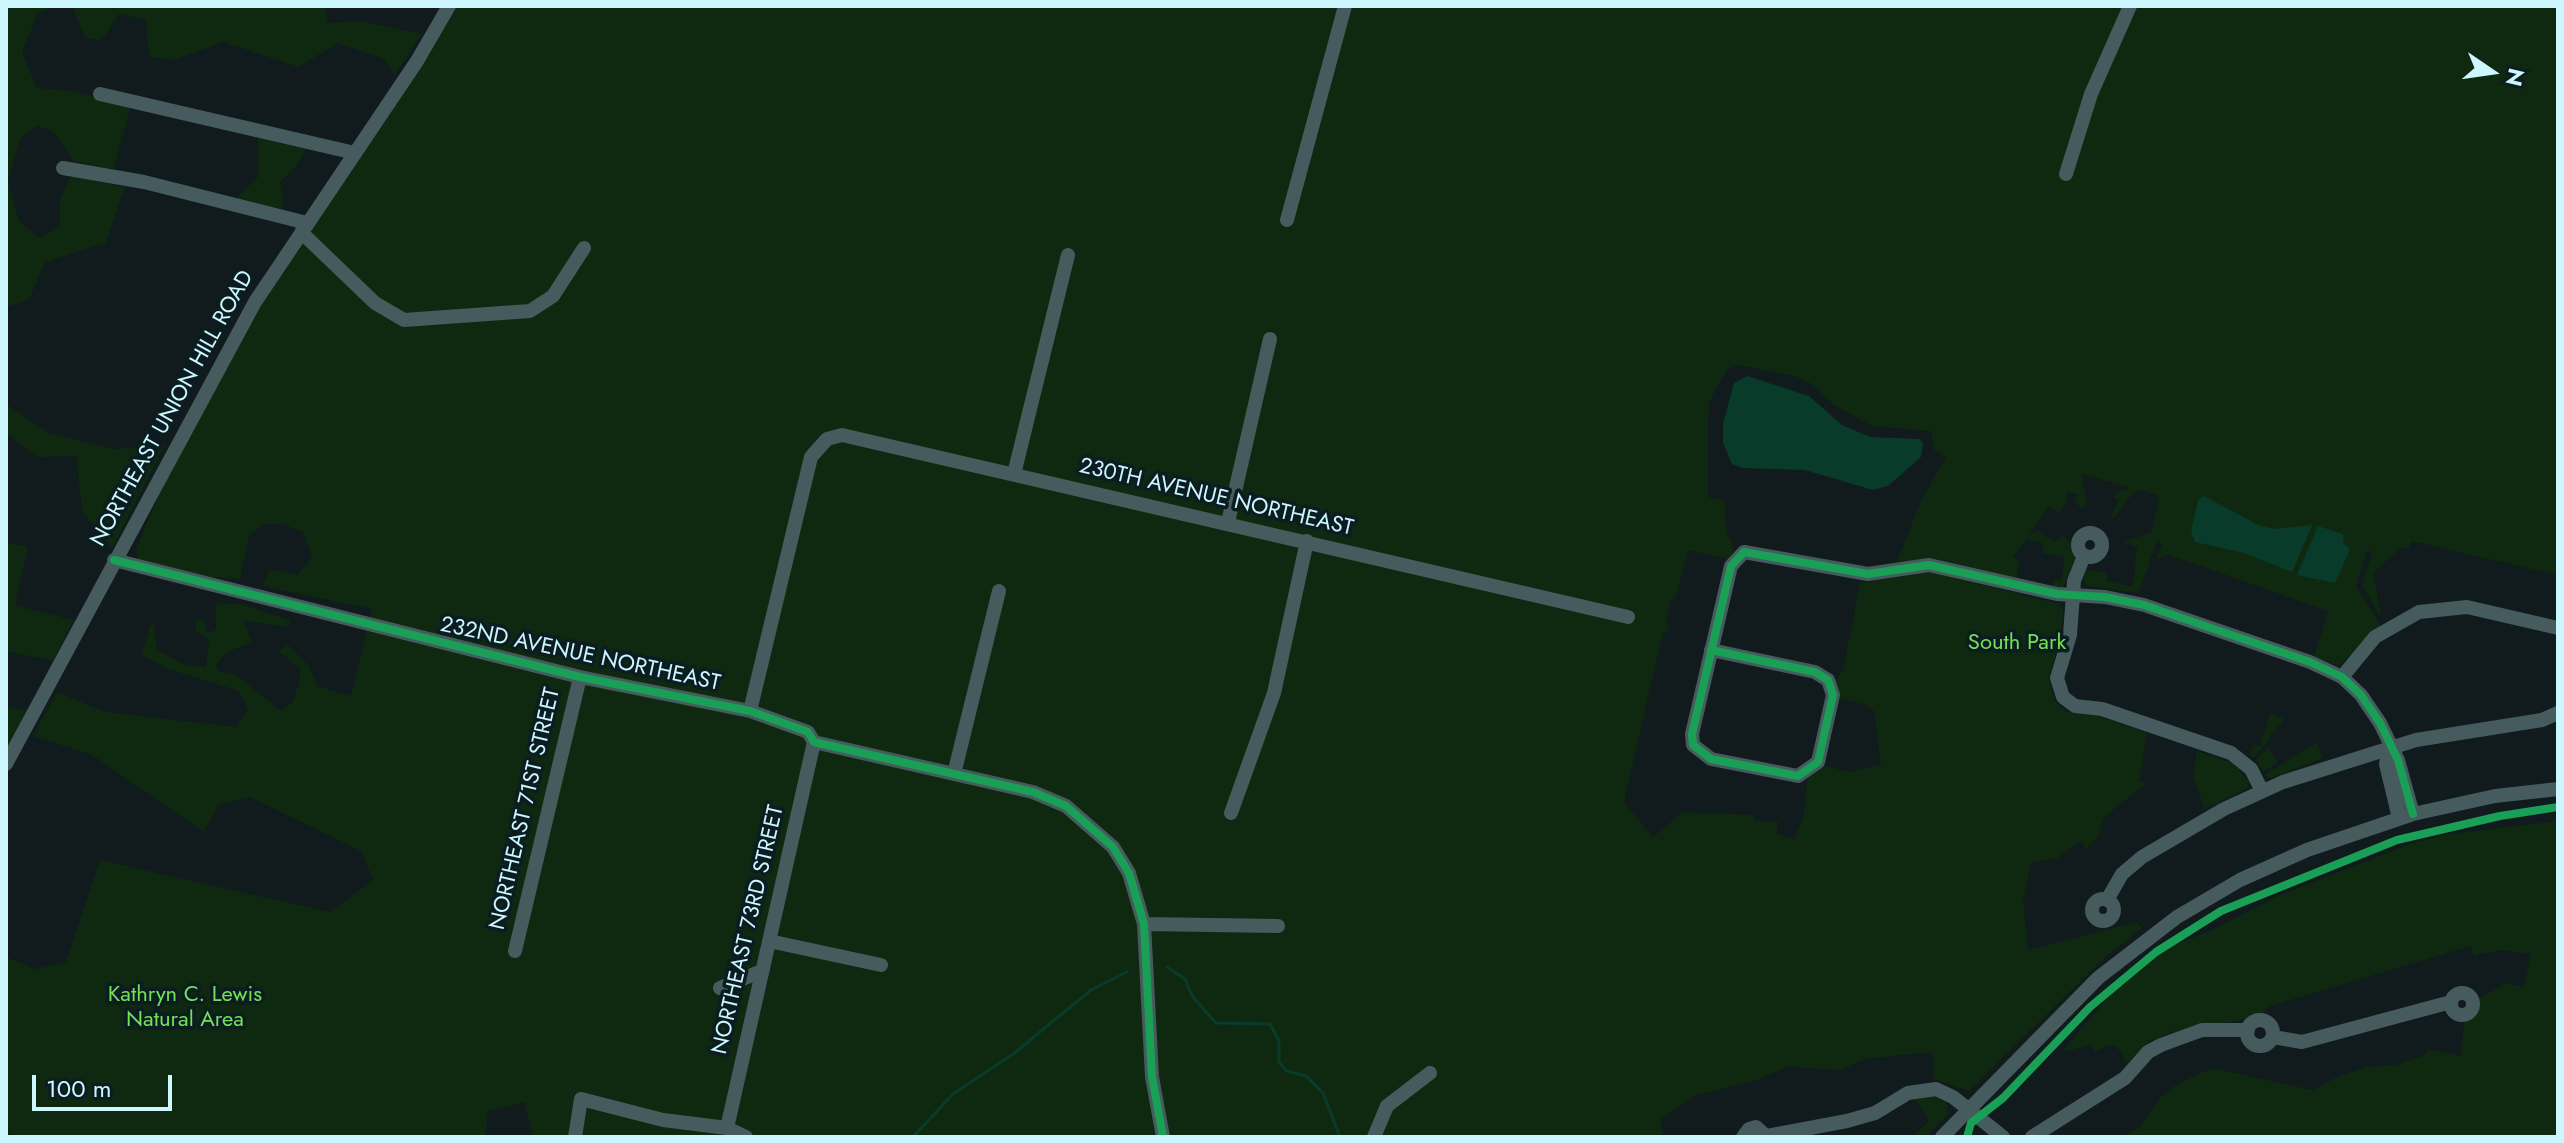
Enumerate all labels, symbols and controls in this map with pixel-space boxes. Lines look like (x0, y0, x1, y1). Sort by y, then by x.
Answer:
north arrow (2452, 32, 2532, 112)
text: N (2498, 65, 2533, 90)
street label: NORTHEAST UNION HILL ROAD (86, 266, 260, 552)
street label: 230TH AVENUE NORTHEAST (1076, 454, 1356, 542)
street label: 232ND AVENUE NORTHEAST (438, 612, 722, 698)
park label: South Park (1968, 631, 2066, 657)
street label: NORTHEAST 71ST STREET (485, 685, 567, 933)
street label: NORTHEAST 73RD STREET (707, 803, 791, 1057)
park label: Kathryn C. Lewis Natural Area (108, 983, 262, 1034)
scale bar (36, 1059, 176, 1109)
text: 100 m (46, 1071, 112, 1106)

